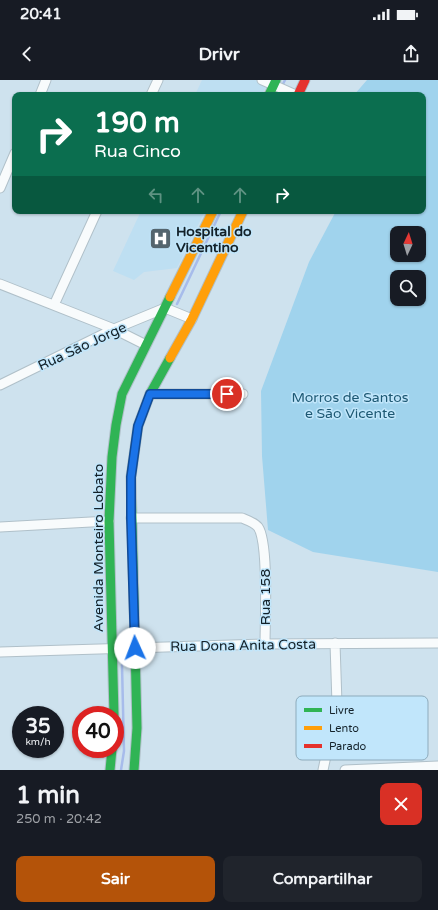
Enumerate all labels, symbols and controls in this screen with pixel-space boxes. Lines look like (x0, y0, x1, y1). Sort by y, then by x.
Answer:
text: 20:41 (20, 5, 62, 23)
icon: back (16, 43, 38, 65)
text: Drivr (198, 43, 240, 65)
icon: share (400, 43, 422, 65)
text: 190 m (94, 106, 180, 140)
icon: right (28, 108, 80, 160)
text: Rua Cinco (94, 140, 181, 162)
icon: left (145, 184, 167, 206)
icon: ahead (187, 184, 209, 206)
icon: ahead (229, 184, 251, 206)
icon: right (271, 184, 293, 206)
place label: Hospital do Vicentino (176, 223, 252, 256)
hospital icon: Hospital do Vicentino (147, 226, 173, 252)
north arrow (390, 226, 426, 262)
map controls (390, 226, 426, 306)
button: search (390, 270, 426, 306)
street label: Rua São Jorge (35, 319, 129, 374)
pin (210, 377, 244, 411)
icon: arrive (216, 383, 238, 405)
park label: Morros de Santos e São Vicente (292, 389, 409, 422)
street label: Avenida Monteiro Lobato (90, 464, 107, 632)
street label: Rua 158 (257, 569, 274, 625)
position arrow (114, 627, 156, 669)
street label: Rua Dona Anita Costa (170, 636, 316, 655)
legend (296, 696, 428, 760)
text: Livre (329, 704, 354, 717)
speed limit sign: 40 (72, 706, 124, 758)
text: 35 (25, 715, 51, 739)
text: Lento (329, 722, 359, 735)
text: km/h (25, 736, 51, 748)
text: Parado (329, 740, 367, 753)
text: 1 min (16, 781, 80, 810)
button: close (380, 783, 422, 825)
text: 250 m · 20:42 (16, 811, 102, 827)
button: Sair (16, 856, 215, 902)
button: Compartilhar (223, 856, 422, 902)

